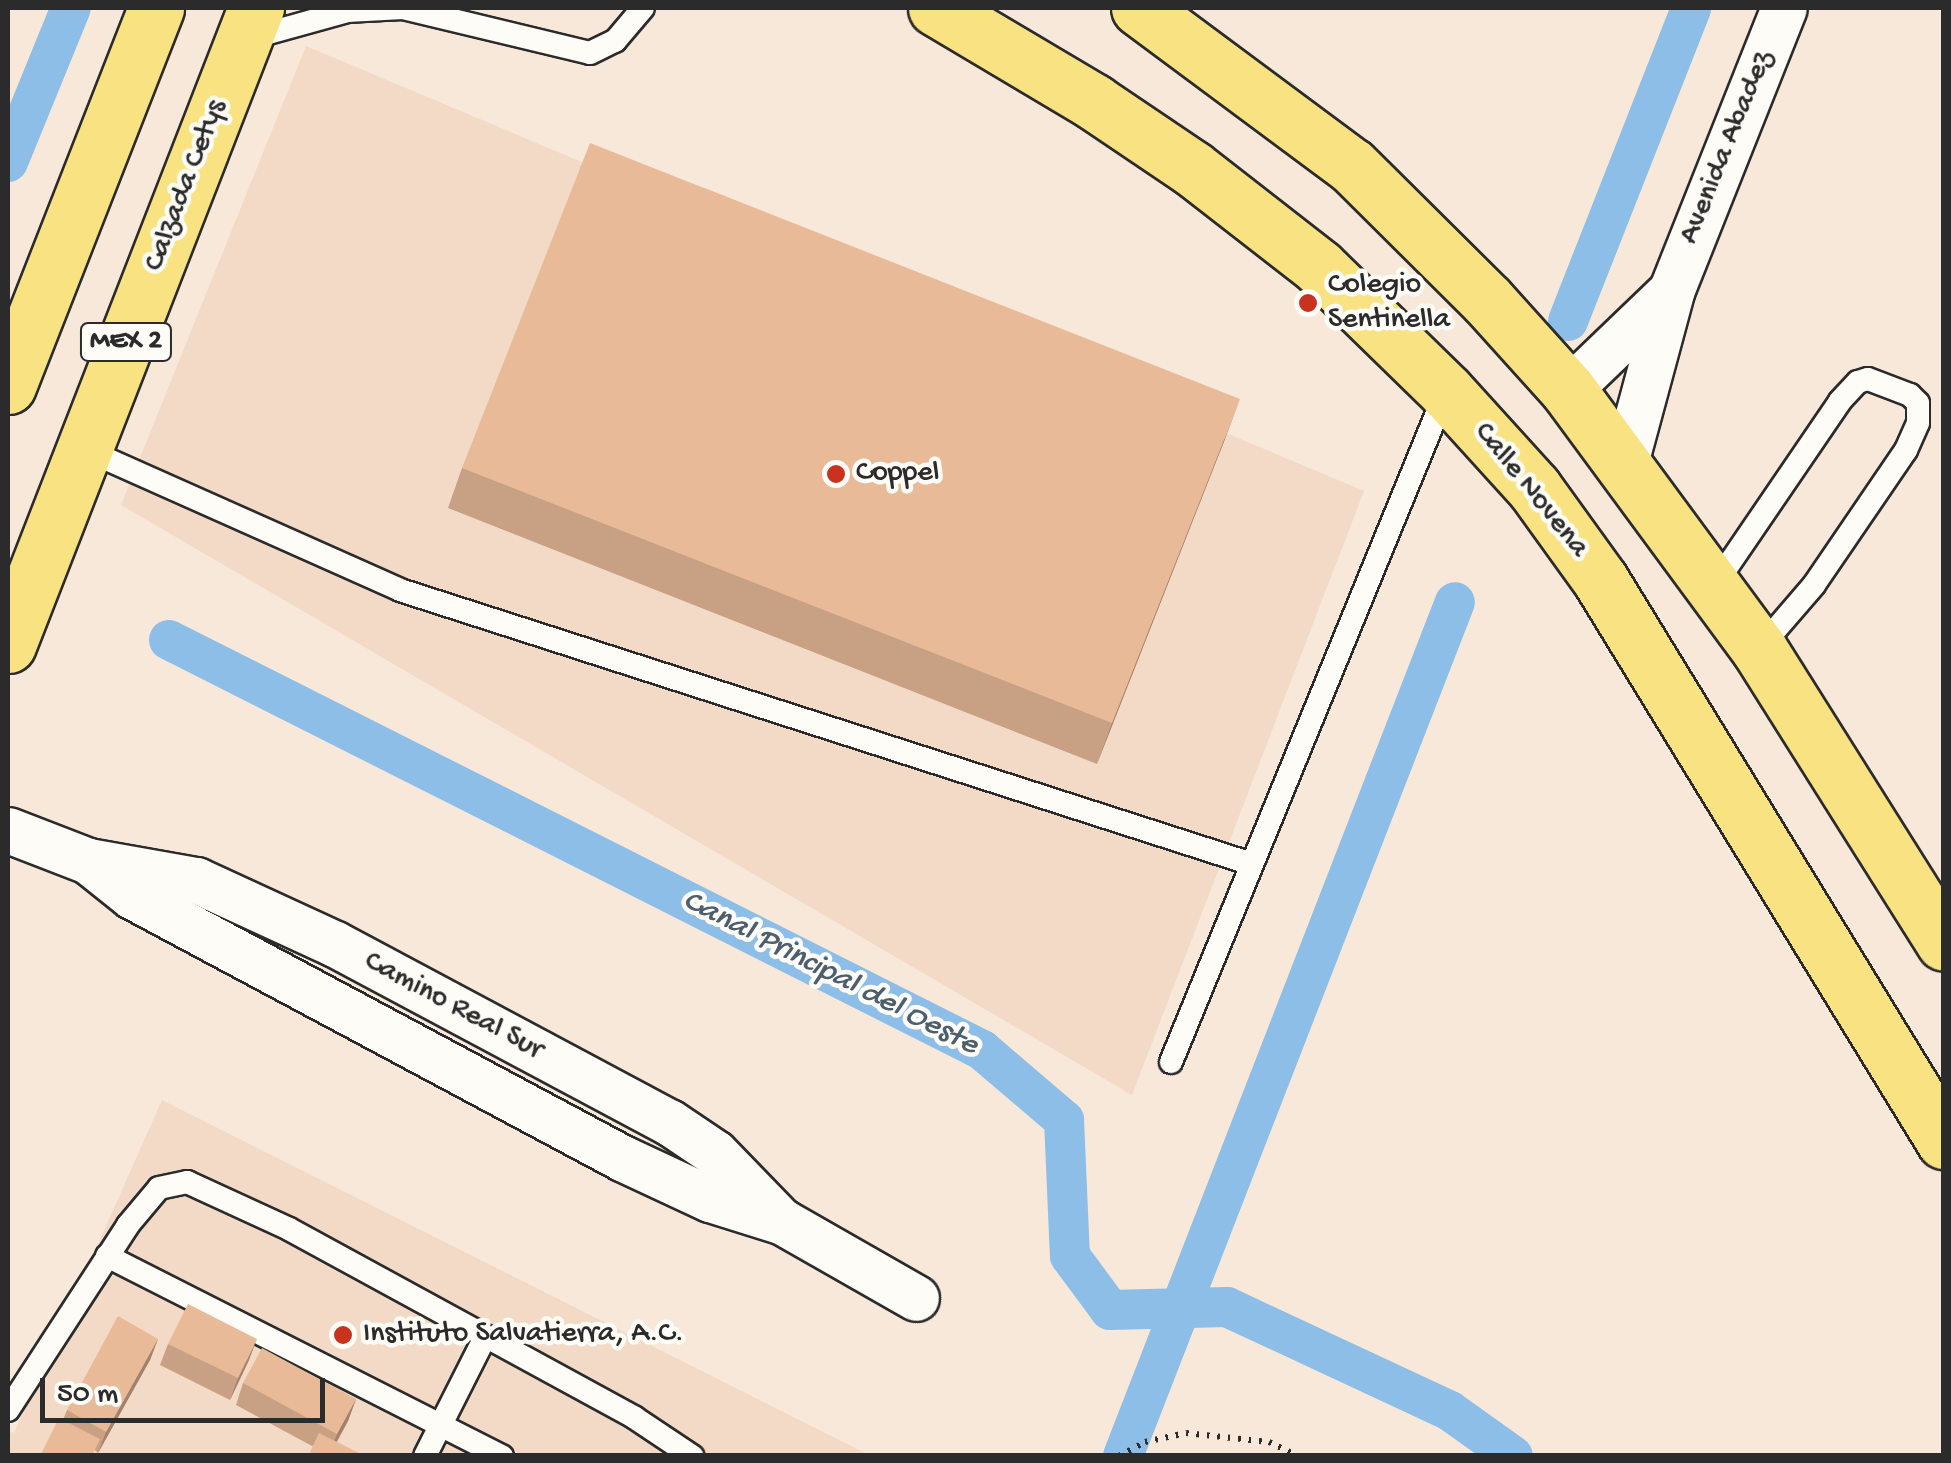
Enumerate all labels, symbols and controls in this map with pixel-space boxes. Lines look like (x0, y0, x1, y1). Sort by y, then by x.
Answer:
street label: Avenida Abadez (1673, 46, 1783, 250)
street label: Calzada Cetys (138, 95, 236, 277)
place label: Colegio Sentinella (1328, 268, 1450, 338)
marker: Colegio Sentinella (1297, 292, 1319, 314)
road number: MEX 2 (78, 319, 174, 365)
street label: Calle Novena (1465, 416, 1595, 566)
place label: Coppel (856, 456, 939, 492)
marker: Coppel (825, 463, 847, 485)
water label: Canal Principal del Oeste (676, 883, 984, 1065)
street label: Camino Real Sur (357, 945, 549, 1069)
place label: Instituto Salvatierra, A.C. (363, 1317, 684, 1353)
marker: Instituto Salvatierra, A.C. (332, 1324, 354, 1346)
scale bar (45, 1358, 330, 1420)
text: 50 m (57, 1378, 118, 1413)

